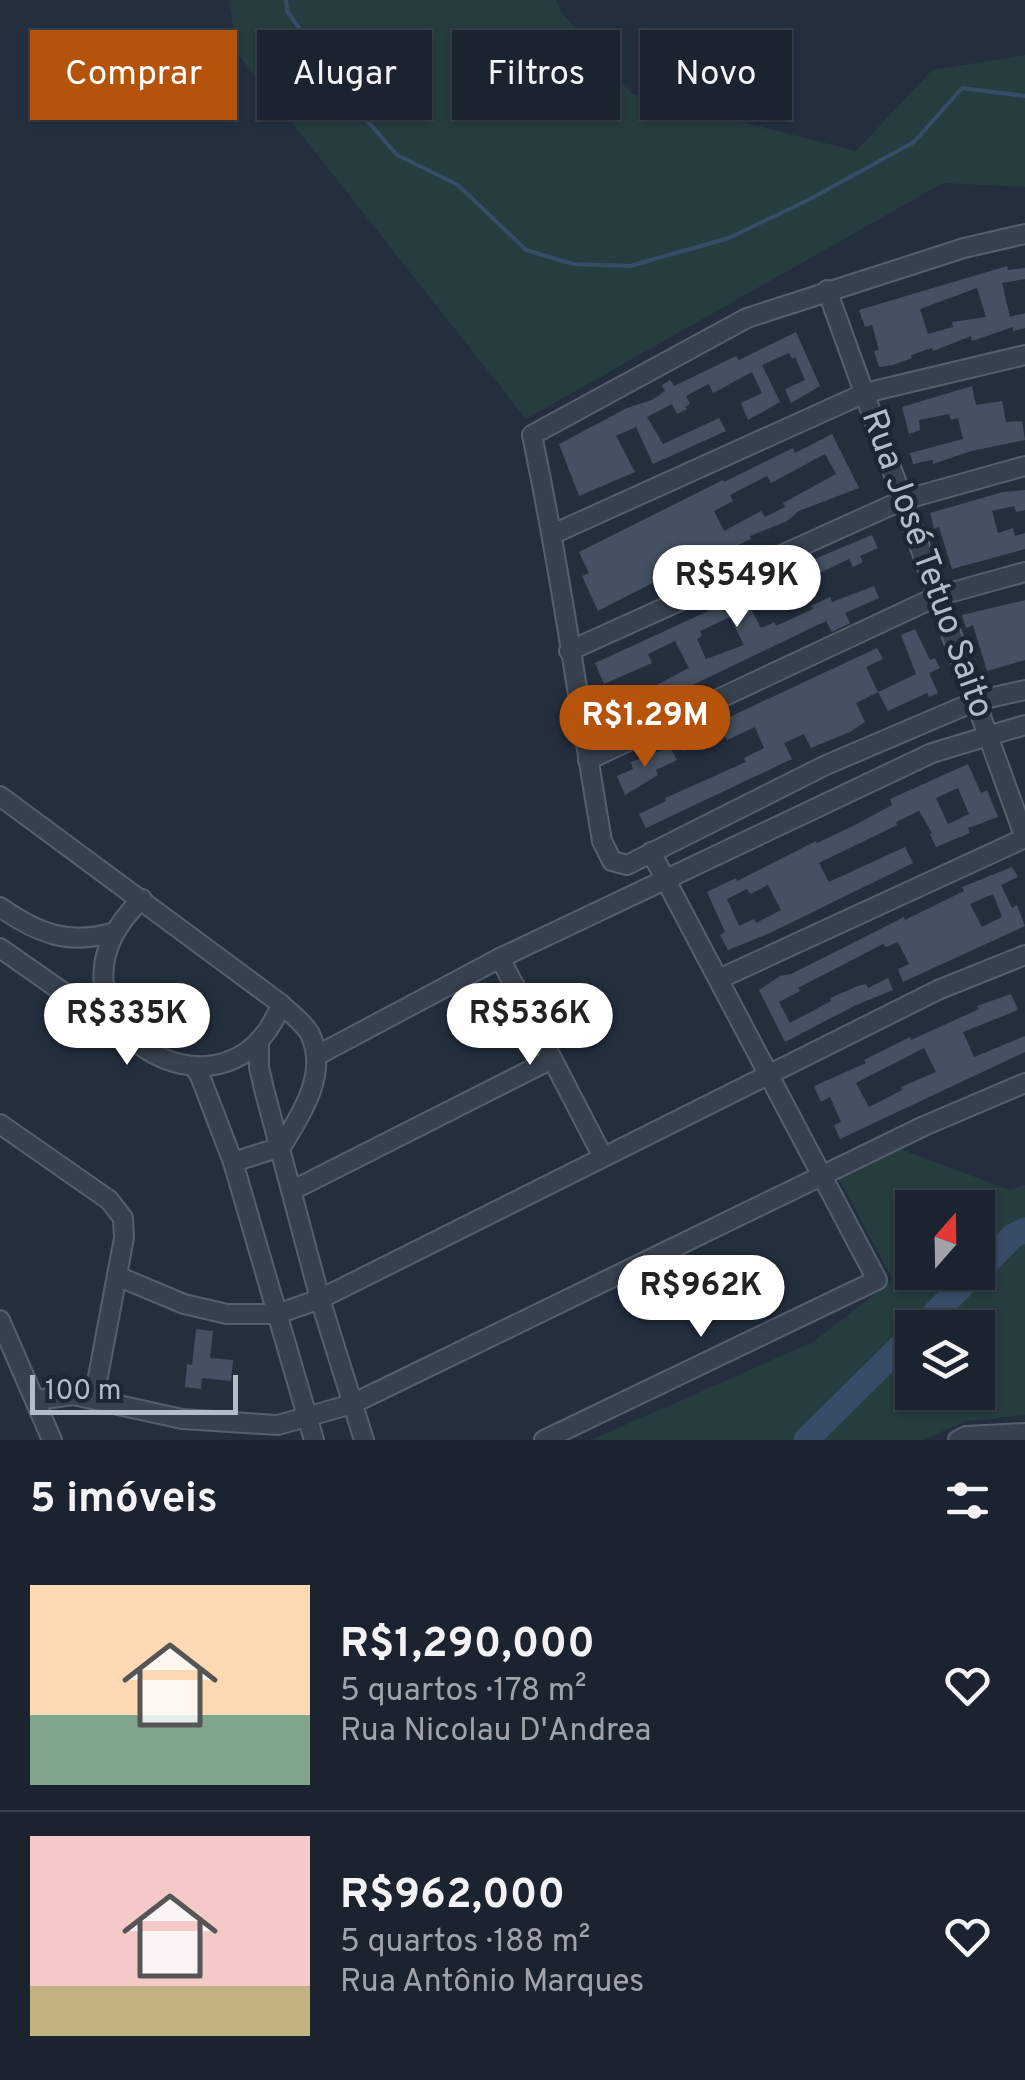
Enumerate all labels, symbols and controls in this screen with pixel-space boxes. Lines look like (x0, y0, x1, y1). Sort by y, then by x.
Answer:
chip: Comprar (30, 30, 237, 120)
chip: Alugar (257, 30, 432, 120)
chip: Filtros (452, 30, 620, 120)
chip: Novo (640, 30, 792, 120)
street label: Rua José Tetuo Saito (850, 404, 1002, 724)
pin: R$549K (656, 545, 818, 630)
text: R$549K (675, 557, 799, 597)
pin: R$1.29M (553, 685, 737, 770)
text: R$1.29M (581, 697, 709, 737)
pin: R$335K (46, 983, 208, 1068)
pin: R$536K (449, 983, 611, 1068)
text: R$335K (66, 995, 188, 1035)
text: R$536K (469, 995, 591, 1035)
north arrow (895, 1190, 995, 1290)
map controls (895, 1190, 995, 1410)
pin: R$962K (620, 1255, 782, 1340)
text: R$962K (640, 1267, 762, 1307)
button: layers (895, 1310, 995, 1410)
scale bar (30, 1370, 238, 1414)
text: 100 m (45, 1374, 121, 1410)
icon: filters (940, 1473, 995, 1528)
text: 5 imóveis (30, 1474, 218, 1527)
text: R$1,290,000 (340, 1619, 595, 1672)
icon: home (110, 1625, 230, 1745)
icon: heart (940, 1658, 995, 1713)
text: 5 quartos · 178 m² (340, 1672, 587, 1712)
text: Rua Nicolau D'Andrea (340, 1712, 651, 1752)
text: R$962,000 (340, 1870, 565, 1923)
icon: home (110, 1876, 230, 1996)
icon: heart (940, 1909, 995, 1964)
text: 5 quartos · 188 m² (340, 1923, 590, 1963)
text: Rua Antônio Marques (340, 1963, 644, 2003)

